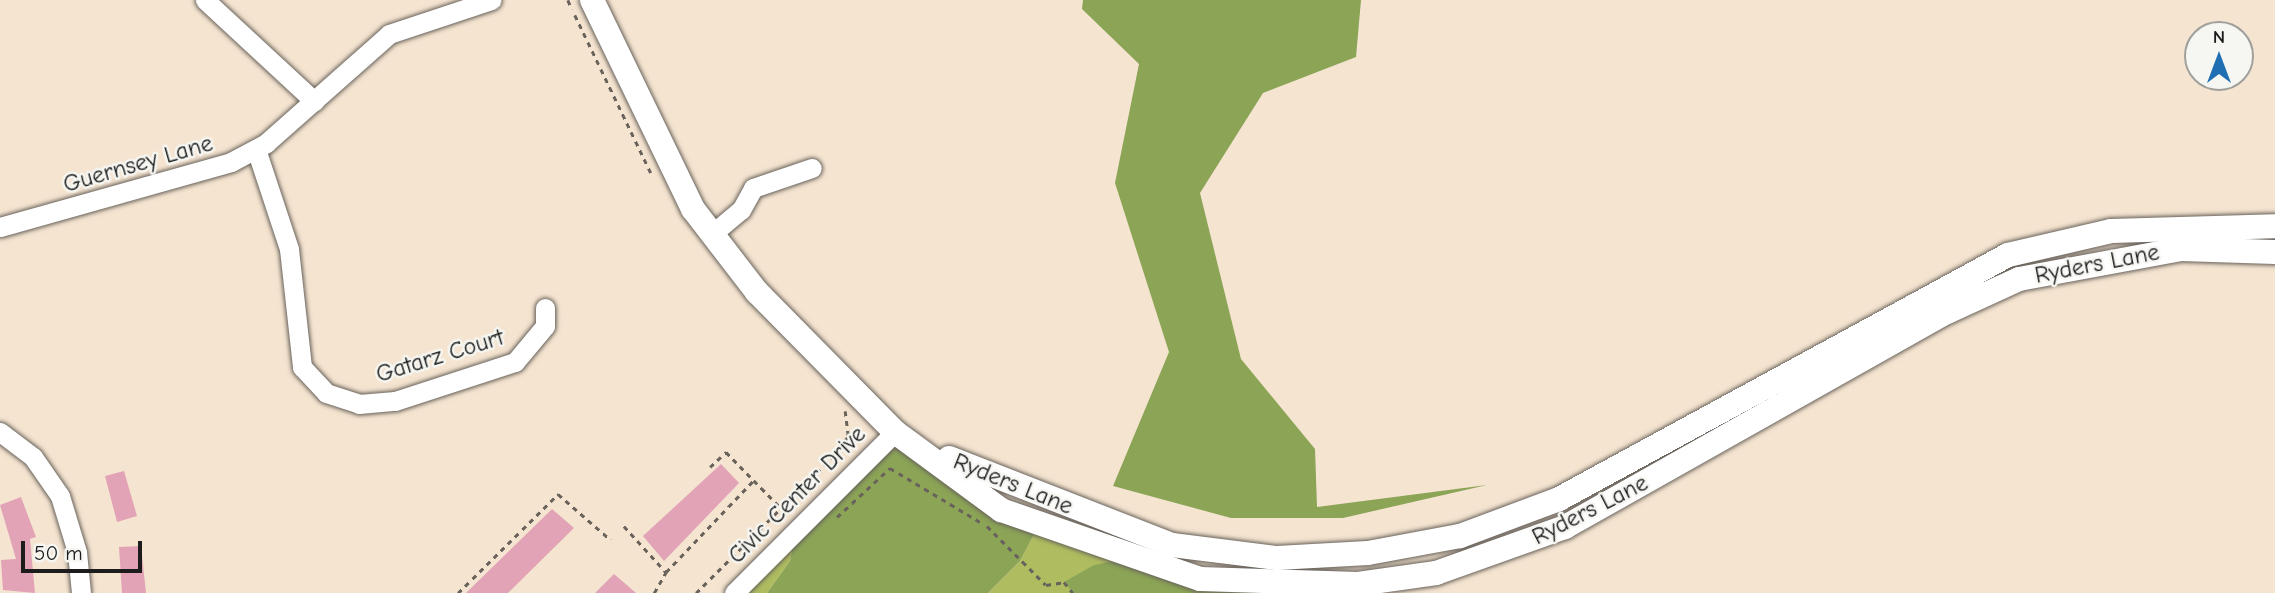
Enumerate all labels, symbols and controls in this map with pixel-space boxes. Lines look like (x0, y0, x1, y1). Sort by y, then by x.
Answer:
north arrow (2184, 21, 2254, 91)
text: N (2213, 26, 2225, 48)
street label: Guernsey Lane (60, 129, 216, 199)
street label: Ryders Lane (2032, 238, 2162, 290)
street label: Gatarz Court (373, 323, 507, 389)
street label: Civic Center Drive (722, 420, 872, 570)
street label: Ryders Lane (949, 447, 1077, 521)
street label: Ryders Lane (1527, 469, 1653, 551)
scale bar (24, 526, 145, 570)
text: 50 m (34, 541, 83, 565)

